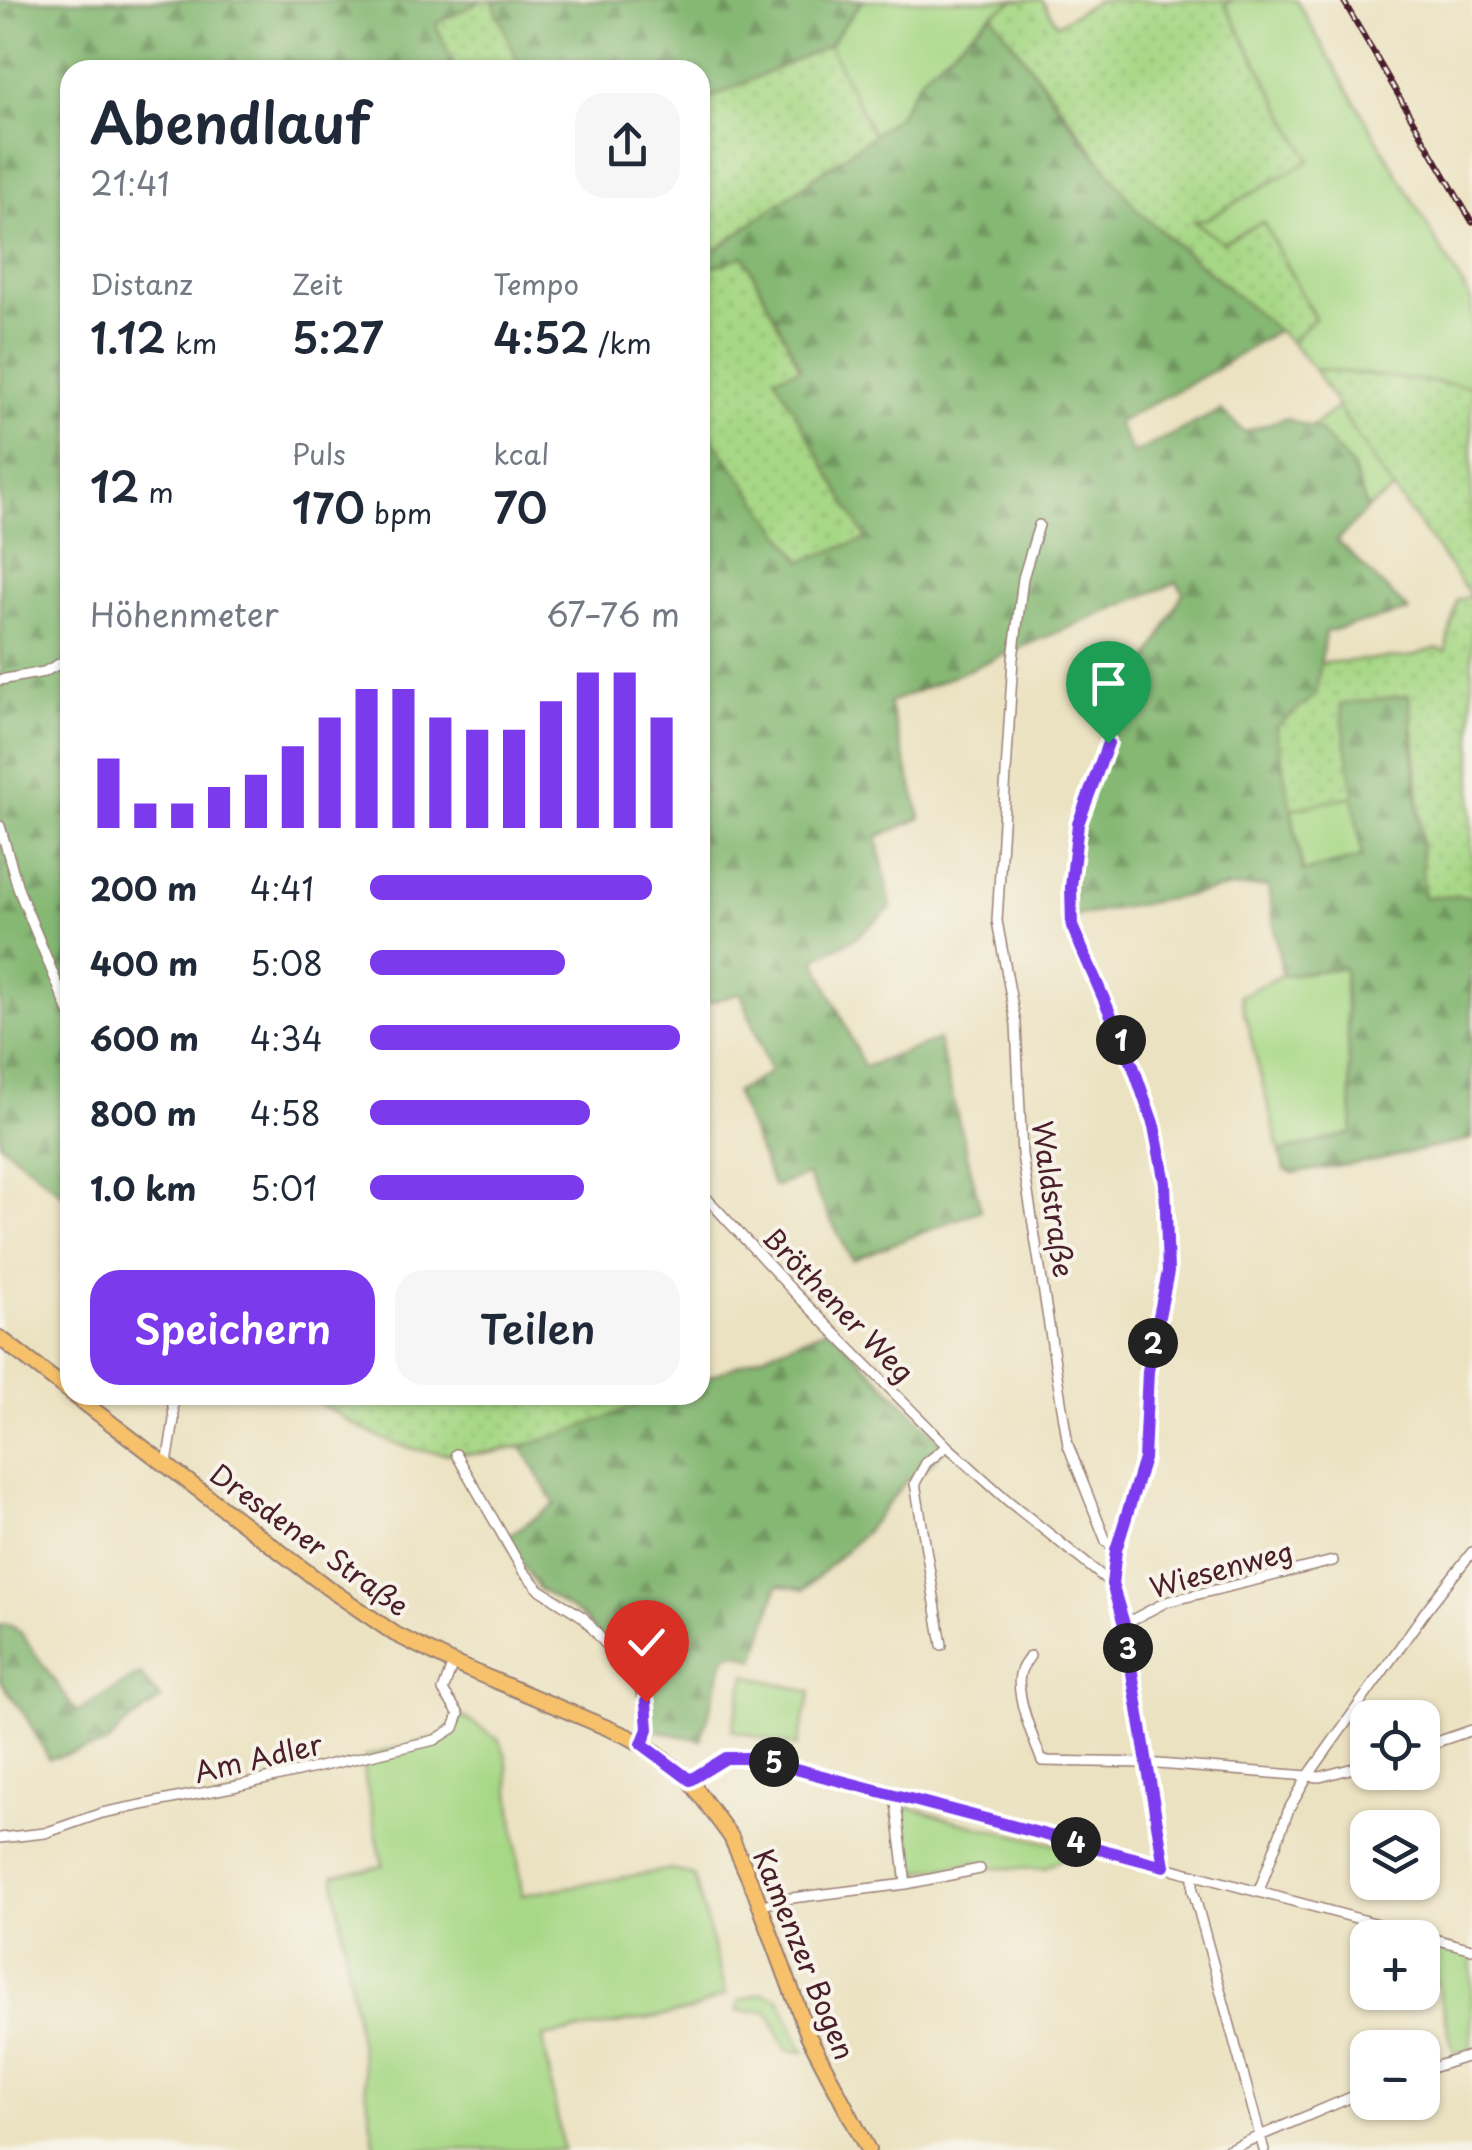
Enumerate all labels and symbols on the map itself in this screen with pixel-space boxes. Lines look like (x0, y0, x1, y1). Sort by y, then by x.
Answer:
pin (1066, 641, 1151, 744)
pin: 1 (1096, 1015, 1146, 1065)
street label: Waldstraße (1022, 1118, 1086, 1280)
street label: Bröthener Weg (753, 1216, 925, 1392)
pin: 2 (1128, 1318, 1178, 1368)
street label: Dresdener Straße (202, 1452, 418, 1626)
street label: Wiesenweg (1144, 1528, 1298, 1608)
pin (604, 1600, 689, 1703)
pin: 3 (1103, 1623, 1153, 1673)
street label: Am Adler (190, 1721, 326, 1793)
pin: 5 (749, 1737, 799, 1787)
pin: 4 (1051, 1817, 1101, 1867)
street label: Kamenzer Bogen (743, 1842, 867, 2066)

